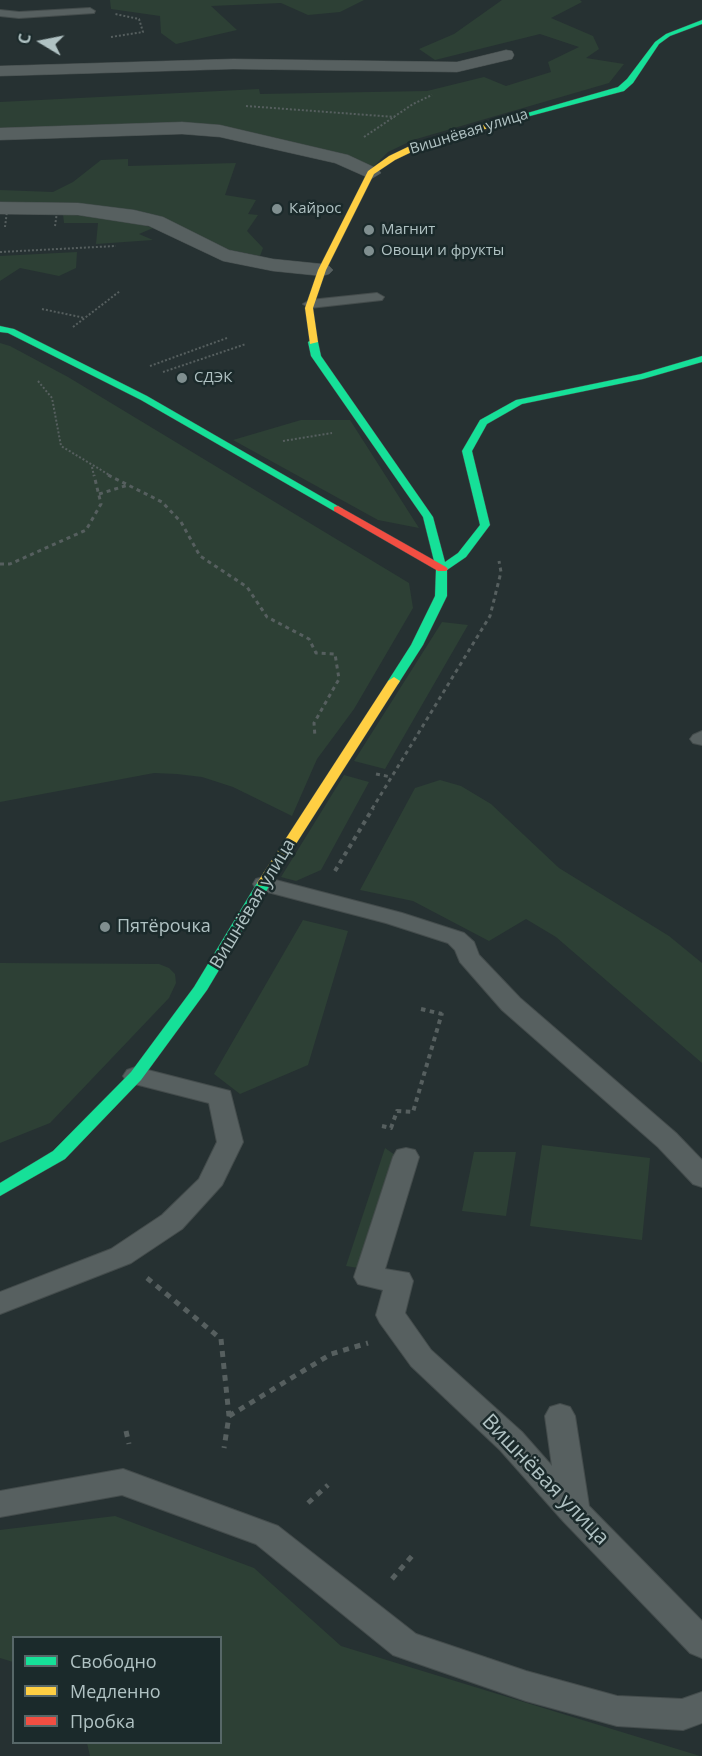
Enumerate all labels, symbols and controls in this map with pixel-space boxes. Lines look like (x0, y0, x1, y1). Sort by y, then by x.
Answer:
north arrow (12, 12, 72, 72)
text: С (13, 32, 36, 46)
street label: Вишнёвая улица (408, 105, 530, 159)
place label: Кайрос (289, 200, 341, 218)
marker: Кайрос (270, 202, 284, 216)
place label: Магнит (381, 221, 435, 239)
marker: Магнит (362, 223, 376, 237)
place label: Овощи и фрукты (381, 242, 504, 260)
marker: Овощи и фрукты (362, 244, 376, 258)
place label: СДЭК (194, 369, 232, 387)
marker: СДЭК (175, 371, 189, 385)
street label: Вишнёвая улица (206, 835, 300, 973)
place label: Пятёрочка (117, 916, 211, 938)
marker: Пятёрочка (98, 920, 112, 934)
street label: Вишнёвая улица (476, 1409, 614, 1551)
legend (12, 1636, 222, 1744)
text: Свободно (70, 1649, 157, 1673)
text: Медленно (70, 1679, 161, 1703)
text: Пробка (70, 1709, 135, 1733)

